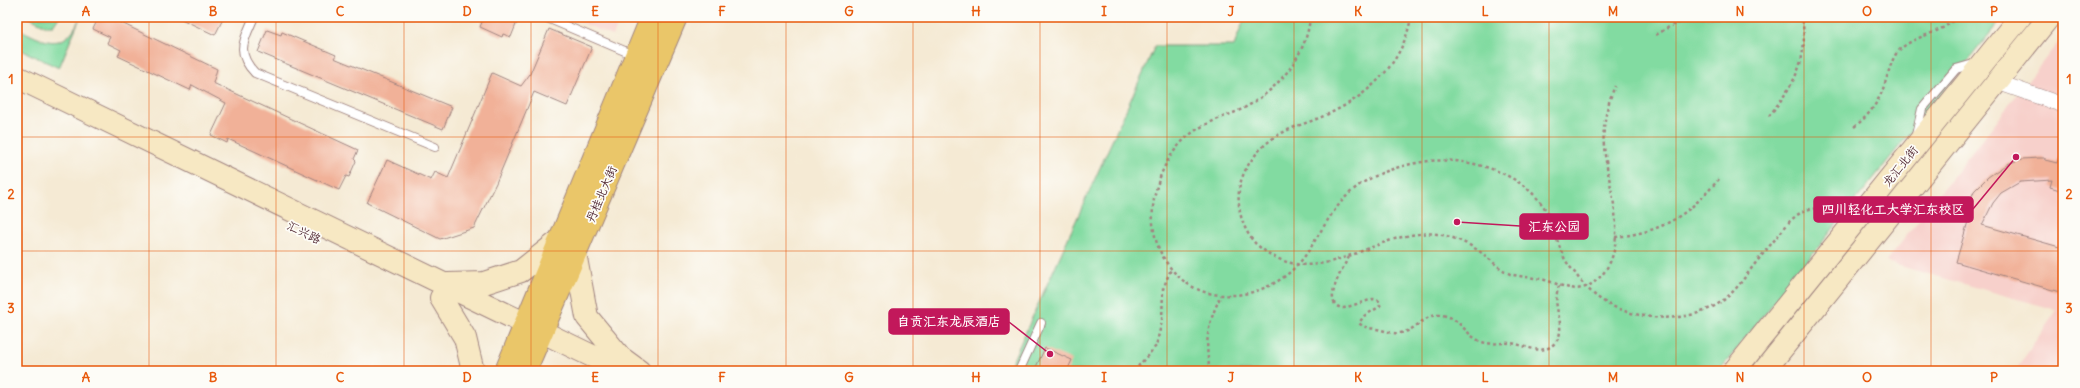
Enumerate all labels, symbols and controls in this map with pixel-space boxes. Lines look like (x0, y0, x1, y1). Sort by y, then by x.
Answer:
text: A (82, 3, 91, 20)
text: B (209, 3, 218, 20)
text: C (336, 3, 345, 20)
text: D (462, 3, 472, 20)
text: E (591, 3, 599, 20)
text: F (718, 3, 726, 20)
text: G (844, 3, 854, 20)
text: H (971, 3, 981, 20)
text: I (1101, 3, 1107, 20)
text: J (1228, 3, 1235, 20)
text: K (1354, 3, 1363, 20)
text: L (1481, 3, 1489, 20)
text: M (1608, 3, 1618, 20)
text: N (1736, 3, 1744, 20)
text: O (1862, 3, 1872, 20)
text: P (1990, 3, 1998, 20)
text: 1 (8, 71, 14, 88)
text: 1 (2066, 71, 2072, 88)
street label: 龙汇北街 (1879, 143, 1921, 189)
street label: 丹桂北大街 (582, 163, 620, 225)
text: 2 (7, 186, 15, 203)
text: 2 (2065, 186, 2073, 203)
callout: 四川轻化工大学汇东校区 (1814, 197, 1973, 222)
text: 四川轻化工大学汇东校区 (1821, 201, 1965, 218)
callout: 汇东公园 (1520, 214, 1588, 239)
street label: 汇兴路 (285, 217, 323, 247)
text: 汇东公园 (1528, 218, 1580, 235)
text: 3 (7, 300, 15, 317)
text: 3 (2065, 300, 2073, 317)
callout: 自贡汇东龙辰酒店 (889, 309, 1009, 334)
text: 自贡汇东龙辰酒店 (897, 313, 1001, 330)
text: A (82, 369, 91, 386)
text: B (209, 369, 218, 386)
text: C (336, 369, 345, 386)
text: D (462, 369, 472, 386)
text: E (591, 369, 599, 386)
text: F (718, 369, 726, 386)
text: G (844, 369, 854, 386)
text: H (971, 369, 981, 386)
text: I (1101, 369, 1107, 386)
text: J (1228, 369, 1235, 386)
text: K (1354, 369, 1363, 386)
text: L (1481, 369, 1489, 386)
text: M (1608, 369, 1618, 386)
text: N (1736, 369, 1744, 386)
text: O (1862, 369, 1872, 386)
text: P (1990, 369, 1998, 386)

